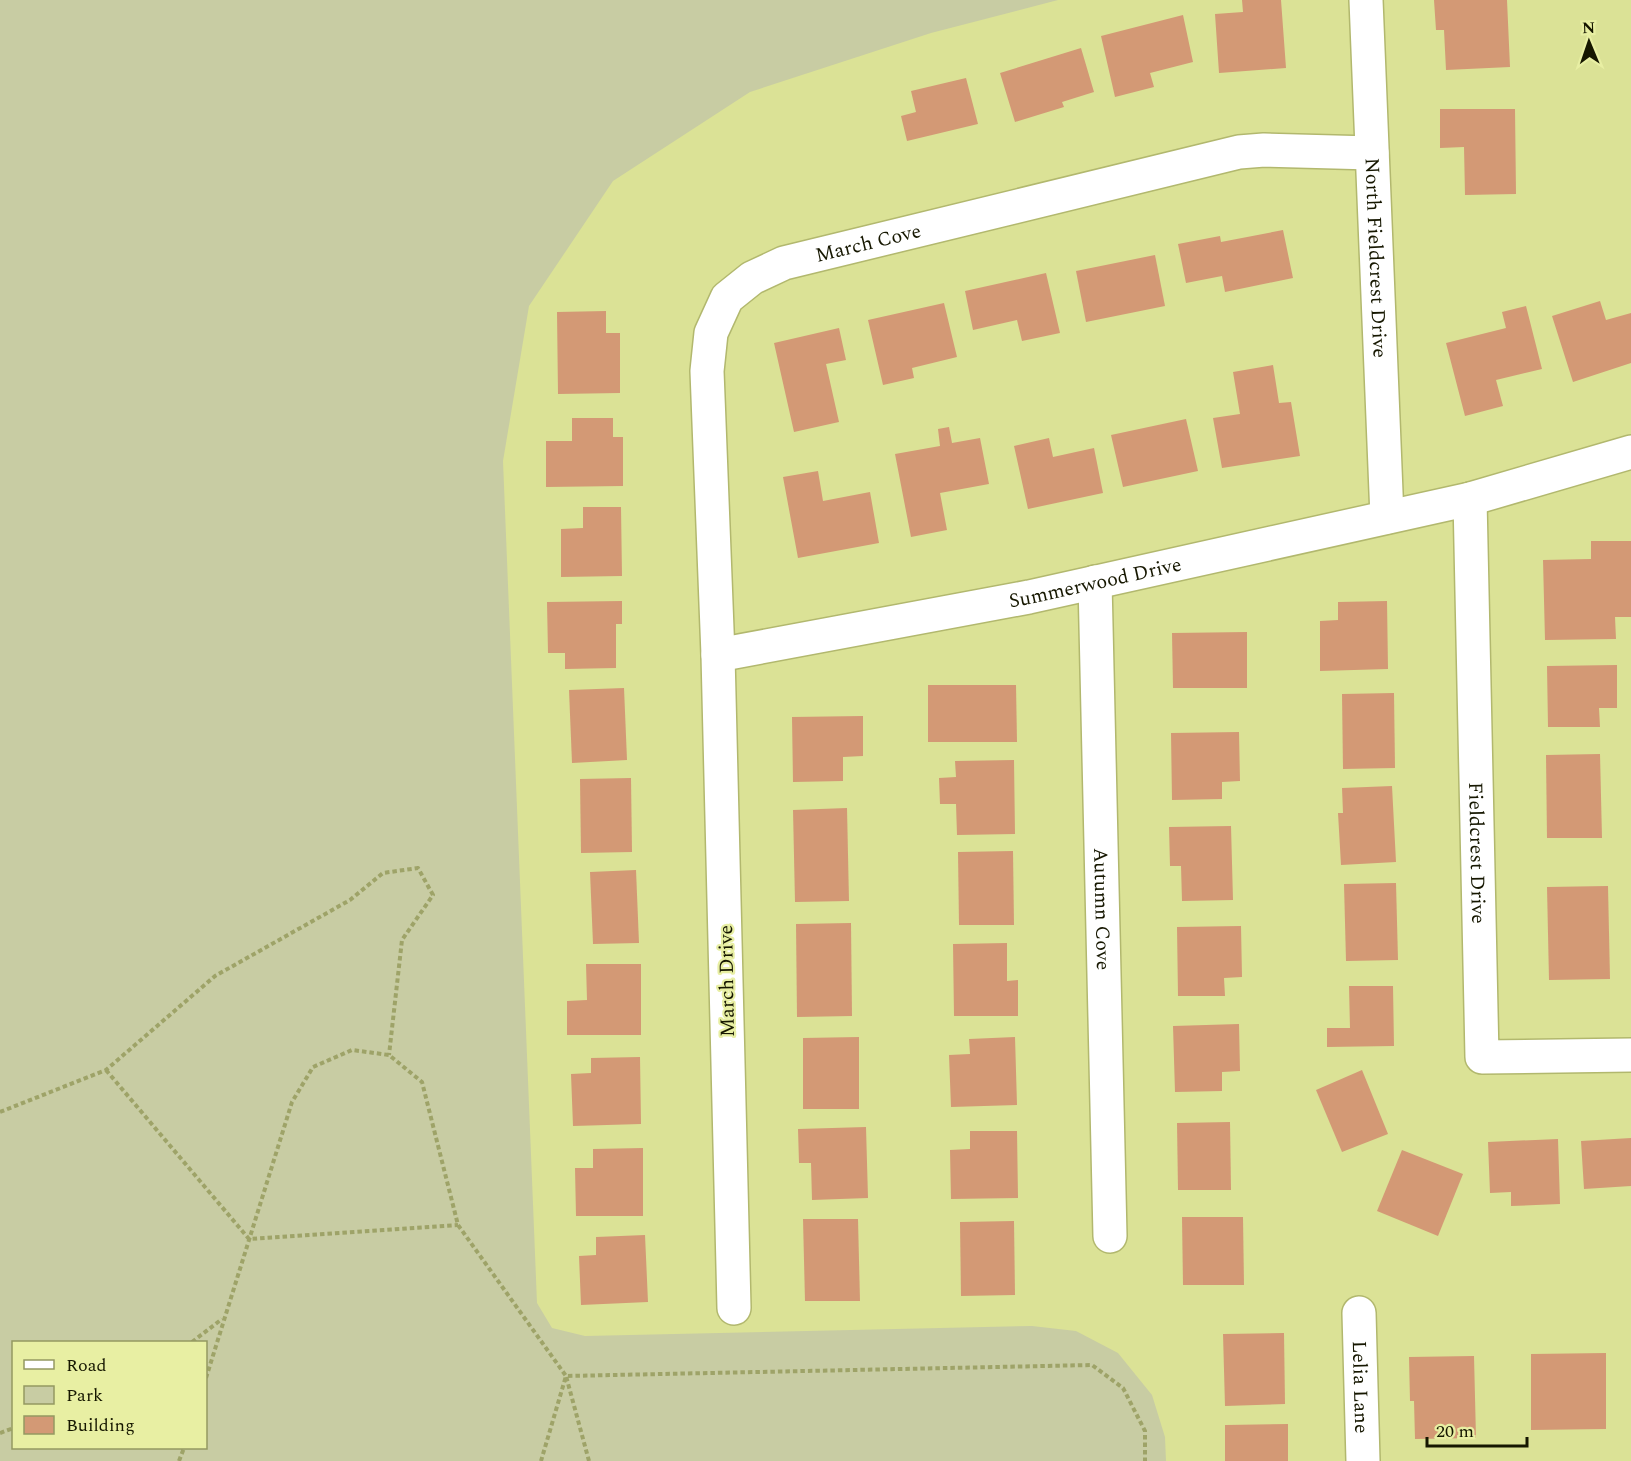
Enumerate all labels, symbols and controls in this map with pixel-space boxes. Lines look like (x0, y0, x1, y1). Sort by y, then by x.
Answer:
north arrow (1559, 12, 1619, 72)
text: N (1582, 16, 1595, 40)
street label: North Fieldcrest Drive (1356, 157, 1395, 359)
street label: March Cove (812, 216, 924, 271)
street label: Summerwood Drive (1006, 550, 1184, 616)
street label: Fieldcrest Drive (1460, 782, 1493, 924)
street label: Autumn Cove (1085, 847, 1118, 971)
street label: March Drive (711, 925, 743, 1037)
street label: Lelia Lane (1344, 1340, 1376, 1434)
legend (12, 1341, 207, 1449)
text: Road (66, 1352, 107, 1379)
text: Park (66, 1382, 103, 1409)
scale bar (1427, 1410, 1528, 1448)
text: Building (66, 1412, 135, 1439)
text: 20 m (1436, 1418, 1474, 1445)

